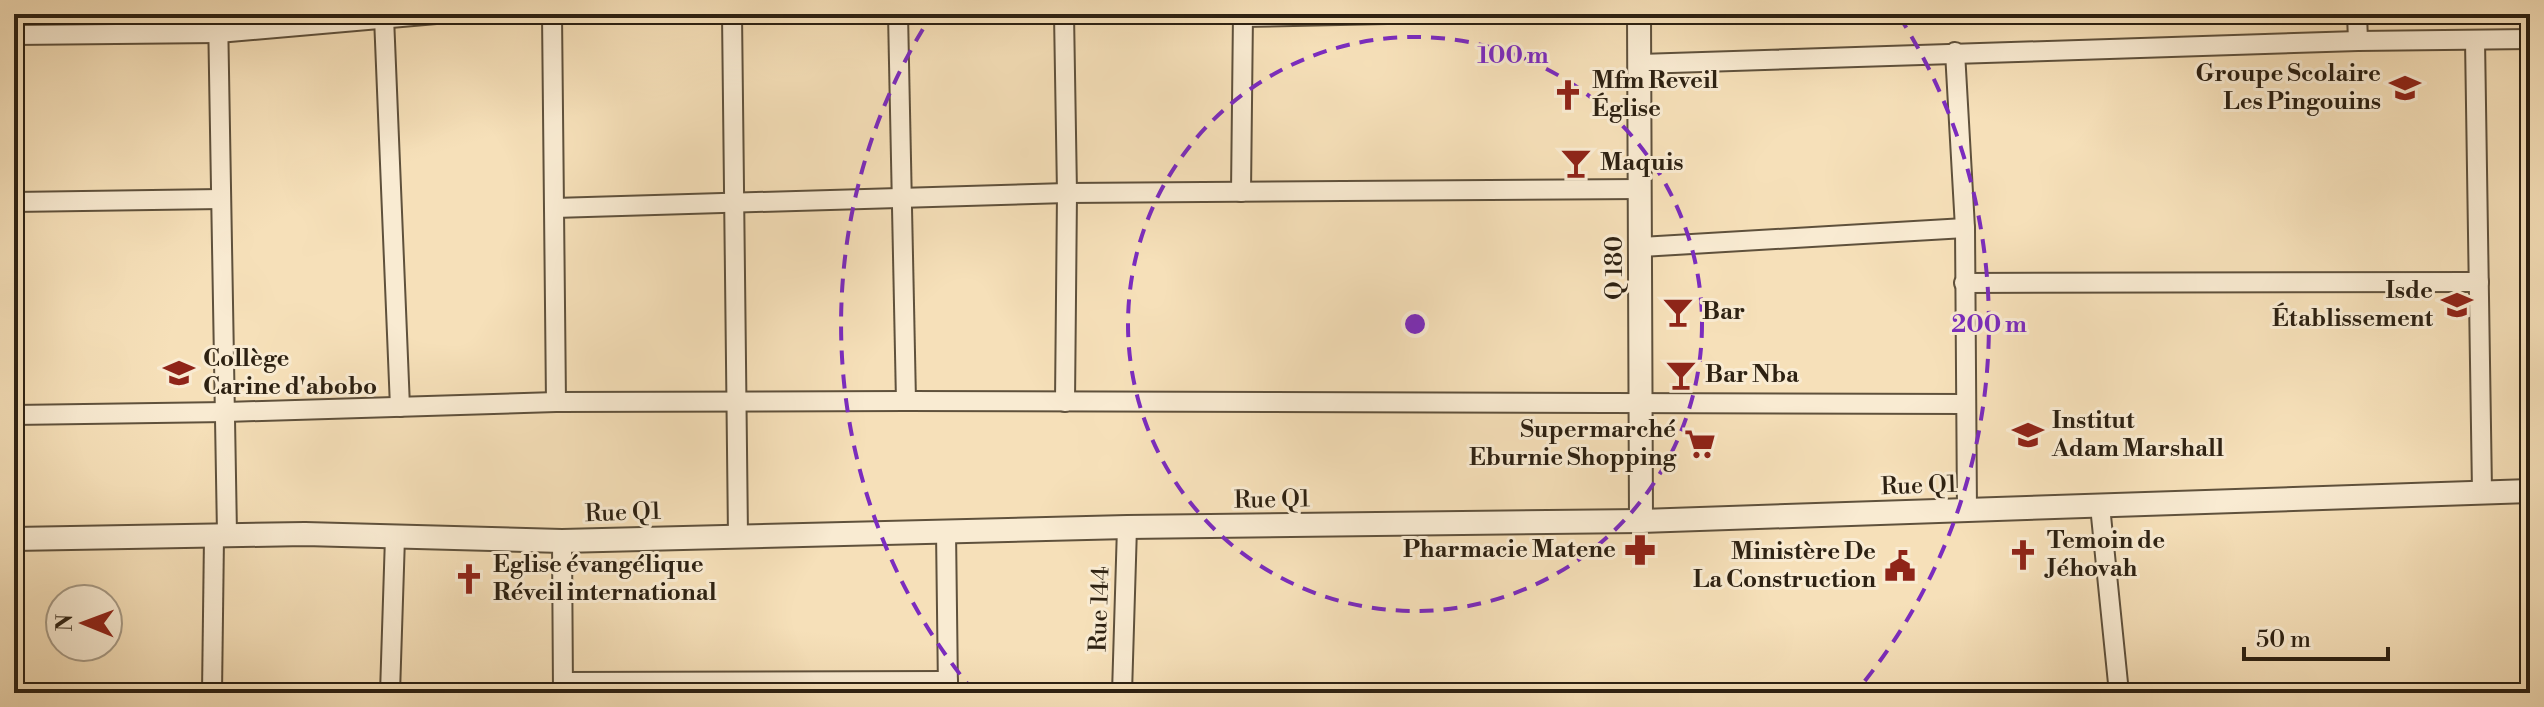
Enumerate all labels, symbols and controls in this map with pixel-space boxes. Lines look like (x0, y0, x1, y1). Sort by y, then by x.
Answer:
text: 100 m (1477, 41, 1549, 71)
place label: Groupe Scolaire Les Pingouins (2196, 59, 2381, 117)
place label: Mfm Reveil Église (1592, 66, 1719, 124)
school or university icon: Groupe Scolaire Les Pingouins (2388, 71, 2422, 105)
church icon: Mfm Reveil Église (1551, 78, 1585, 112)
bar icon: Maquis (1559, 146, 1593, 180)
place label: Maquis (1600, 148, 1684, 178)
street label: Q 180 (1600, 236, 1630, 300)
place label: Isde Établissement (2272, 276, 2434, 334)
school or university icon: Isde Établissement (2440, 288, 2474, 322)
bar icon: Bar (1661, 295, 1695, 329)
place label: Bar (1702, 297, 1745, 327)
centre of rings (1401, 310, 1429, 338)
text: 200 m (1951, 310, 2027, 340)
place label: Collège Carine d'abobo (203, 344, 377, 402)
school or university icon: Collège Carine d'abobo (162, 356, 196, 390)
bar icon: Bar Nba (1664, 358, 1698, 392)
place label: Bar Nba (1705, 360, 1800, 390)
place label: Institut Adam Marshall (2051, 406, 2224, 464)
place label: Supermarché Eburnie Shopping (1469, 415, 1677, 473)
school or university icon: Institut Adam Marshall (2011, 418, 2045, 452)
supermarket icon: Supermarché Eburnie Shopping (1683, 427, 1717, 461)
street label: Rue Q1 (1880, 470, 1958, 502)
street label: Rue Q1 (1234, 484, 1311, 516)
street label: Rue Q1 (584, 497, 662, 529)
place label: Temoin de Jéhovah (2044, 526, 2165, 584)
pharmacy icon: Pharmacie Matene (1623, 533, 1657, 567)
place label: Pharmacie Matene (1403, 535, 1616, 565)
place label: Ministère De La Construction (1693, 537, 1876, 595)
church icon: Temoin de Jéhovah (2006, 538, 2040, 572)
public building icon: Ministère De La Construction (1883, 549, 1917, 583)
place label: Eglise évangélique Réveil international (493, 550, 717, 608)
church icon: Eglise évangélique Réveil international (452, 562, 486, 596)
street label: Rue 144 (1084, 566, 1116, 652)
north arrow (44, 583, 124, 663)
scale bar (2244, 611, 2388, 661)
text: N (52, 613, 79, 632)
text: 50 m (2256, 625, 2311, 655)

